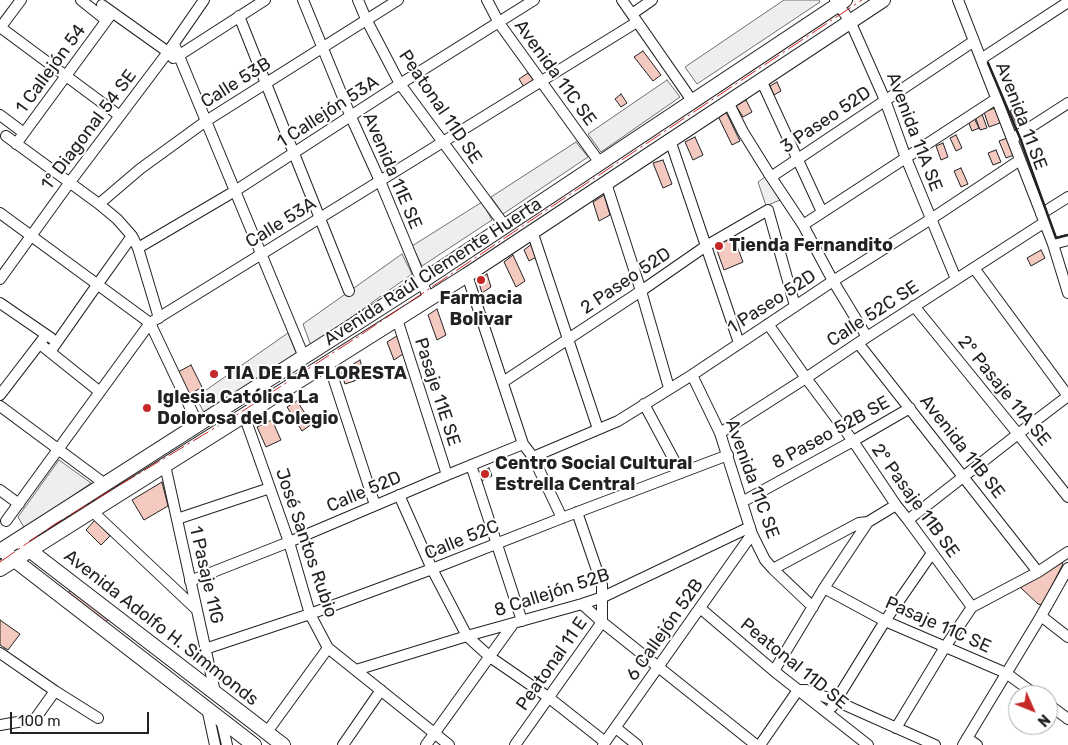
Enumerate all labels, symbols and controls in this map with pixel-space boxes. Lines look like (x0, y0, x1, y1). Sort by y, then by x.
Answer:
street label: Avenida 11C SE (509, 16, 601, 130)
street label: 1 Callejón 54 (11, 20, 91, 118)
street label: Peatonal 11D SE (394, 46, 486, 168)
street label: Calle 53B (197, 53, 275, 113)
street label: Avenida 11 SE (991, 59, 1051, 173)
street label: 1° Diagonal 54 SE (37, 66, 141, 194)
street label: Avenida 11A SE (881, 70, 947, 194)
street label: 1 Callejón 53A (273, 71, 383, 153)
street label: 3 Paseo 52D (777, 82, 875, 158)
street label: Avenida 11E SE (358, 110, 426, 232)
street label: Calle 53A (242, 193, 320, 253)
street label: Avenida Raúl Clemente Huerta (320, 193, 546, 351)
place label: Tienda Fernandito (729, 235, 893, 257)
marker: Tienda Fernandito (713, 240, 725, 252)
street label: 2 Paseo 52D (577, 243, 675, 319)
street label: 1 Paseo 52D (724, 265, 820, 339)
marker: Farmacia Bolivar (475, 274, 487, 286)
street label: Calle 52C SE (823, 276, 923, 352)
place label: Farmacia Bolivar (439, 288, 523, 330)
street label: 2° Pasaje 11A SE (953, 332, 1055, 450)
street label: Pasaje 11E SE (409, 335, 465, 449)
place label: TIA DE LA FLORESTA (224, 363, 407, 385)
marker: TIA DE LA FLORESTA (208, 368, 220, 380)
place label: Iglesia Católica La Dolorosa del Colegio (157, 387, 339, 429)
street label: Avenida 11B SE (915, 391, 1009, 503)
street label: 8 Paseo 52B SE (768, 392, 894, 474)
marker: Iglesia Católica La Dolorosa del Colegio (141, 402, 153, 414)
street label: Avenida 11C SE (720, 416, 784, 542)
street label: 2° Pasaje 11B SE (866, 440, 964, 562)
place label: Centro Social Cultural Estrella Central (495, 453, 692, 496)
street label: José Santos Rubio (270, 466, 342, 620)
street label: Calle 52D (324, 467, 404, 517)
marker: Centro Social Cultural Estrella Central (479, 468, 491, 480)
street label: Calle 52C (422, 515, 502, 565)
street label: 1 Pasaje 11G (184, 524, 228, 626)
street label: Avenida Adolfo H. Simmonds (59, 545, 263, 711)
street label: 8 Callejón 52B (492, 564, 612, 622)
street label: 6 Callejón 52B (622, 575, 708, 685)
street label: Pasaje 11C SE (882, 592, 994, 658)
street label: Peatonal 11 E (512, 613, 592, 715)
street label: Peatonal 11D SE (736, 614, 852, 714)
north arrow (1008, 685, 1058, 735)
scale bar (12, 702, 151, 734)
text: N (1034, 711, 1053, 730)
text: 100 m (18, 712, 60, 730)

